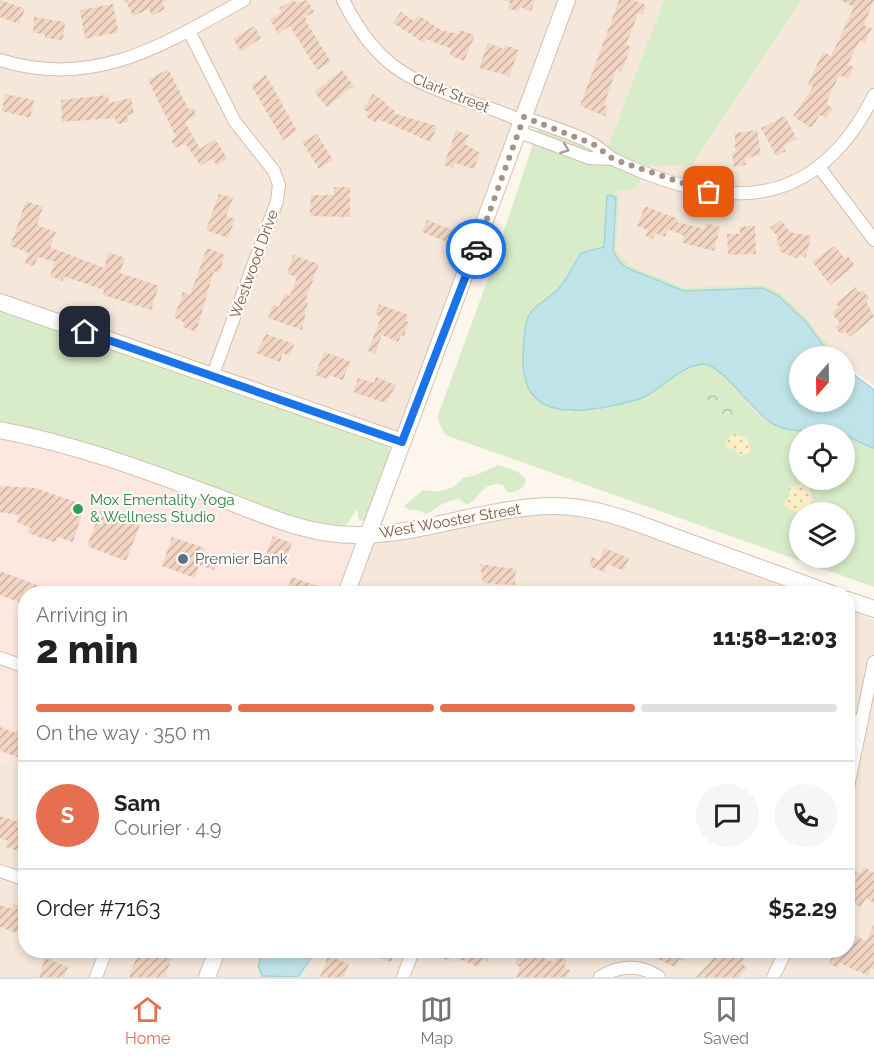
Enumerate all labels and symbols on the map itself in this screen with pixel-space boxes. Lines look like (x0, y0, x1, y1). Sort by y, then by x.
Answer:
street label: Clark Street (410, 69, 492, 117)
one-way arrow (559, 142, 570, 154)
pin (683, 166, 734, 217)
street label: Westwood Drive (226, 207, 282, 321)
courier (446, 219, 506, 279)
pin (59, 306, 110, 357)
north arrow (789, 346, 855, 412)
place label: Mox Ementality Yoga & Wellness Studio (90, 491, 235, 526)
street label: West Wooster Street (378, 500, 522, 542)
marker: Mox Ementality Yoga & Wellness Studio (71, 502, 85, 516)
place label: Premier Bank (195, 550, 288, 568)
marker: Premier Bank (176, 552, 190, 566)

